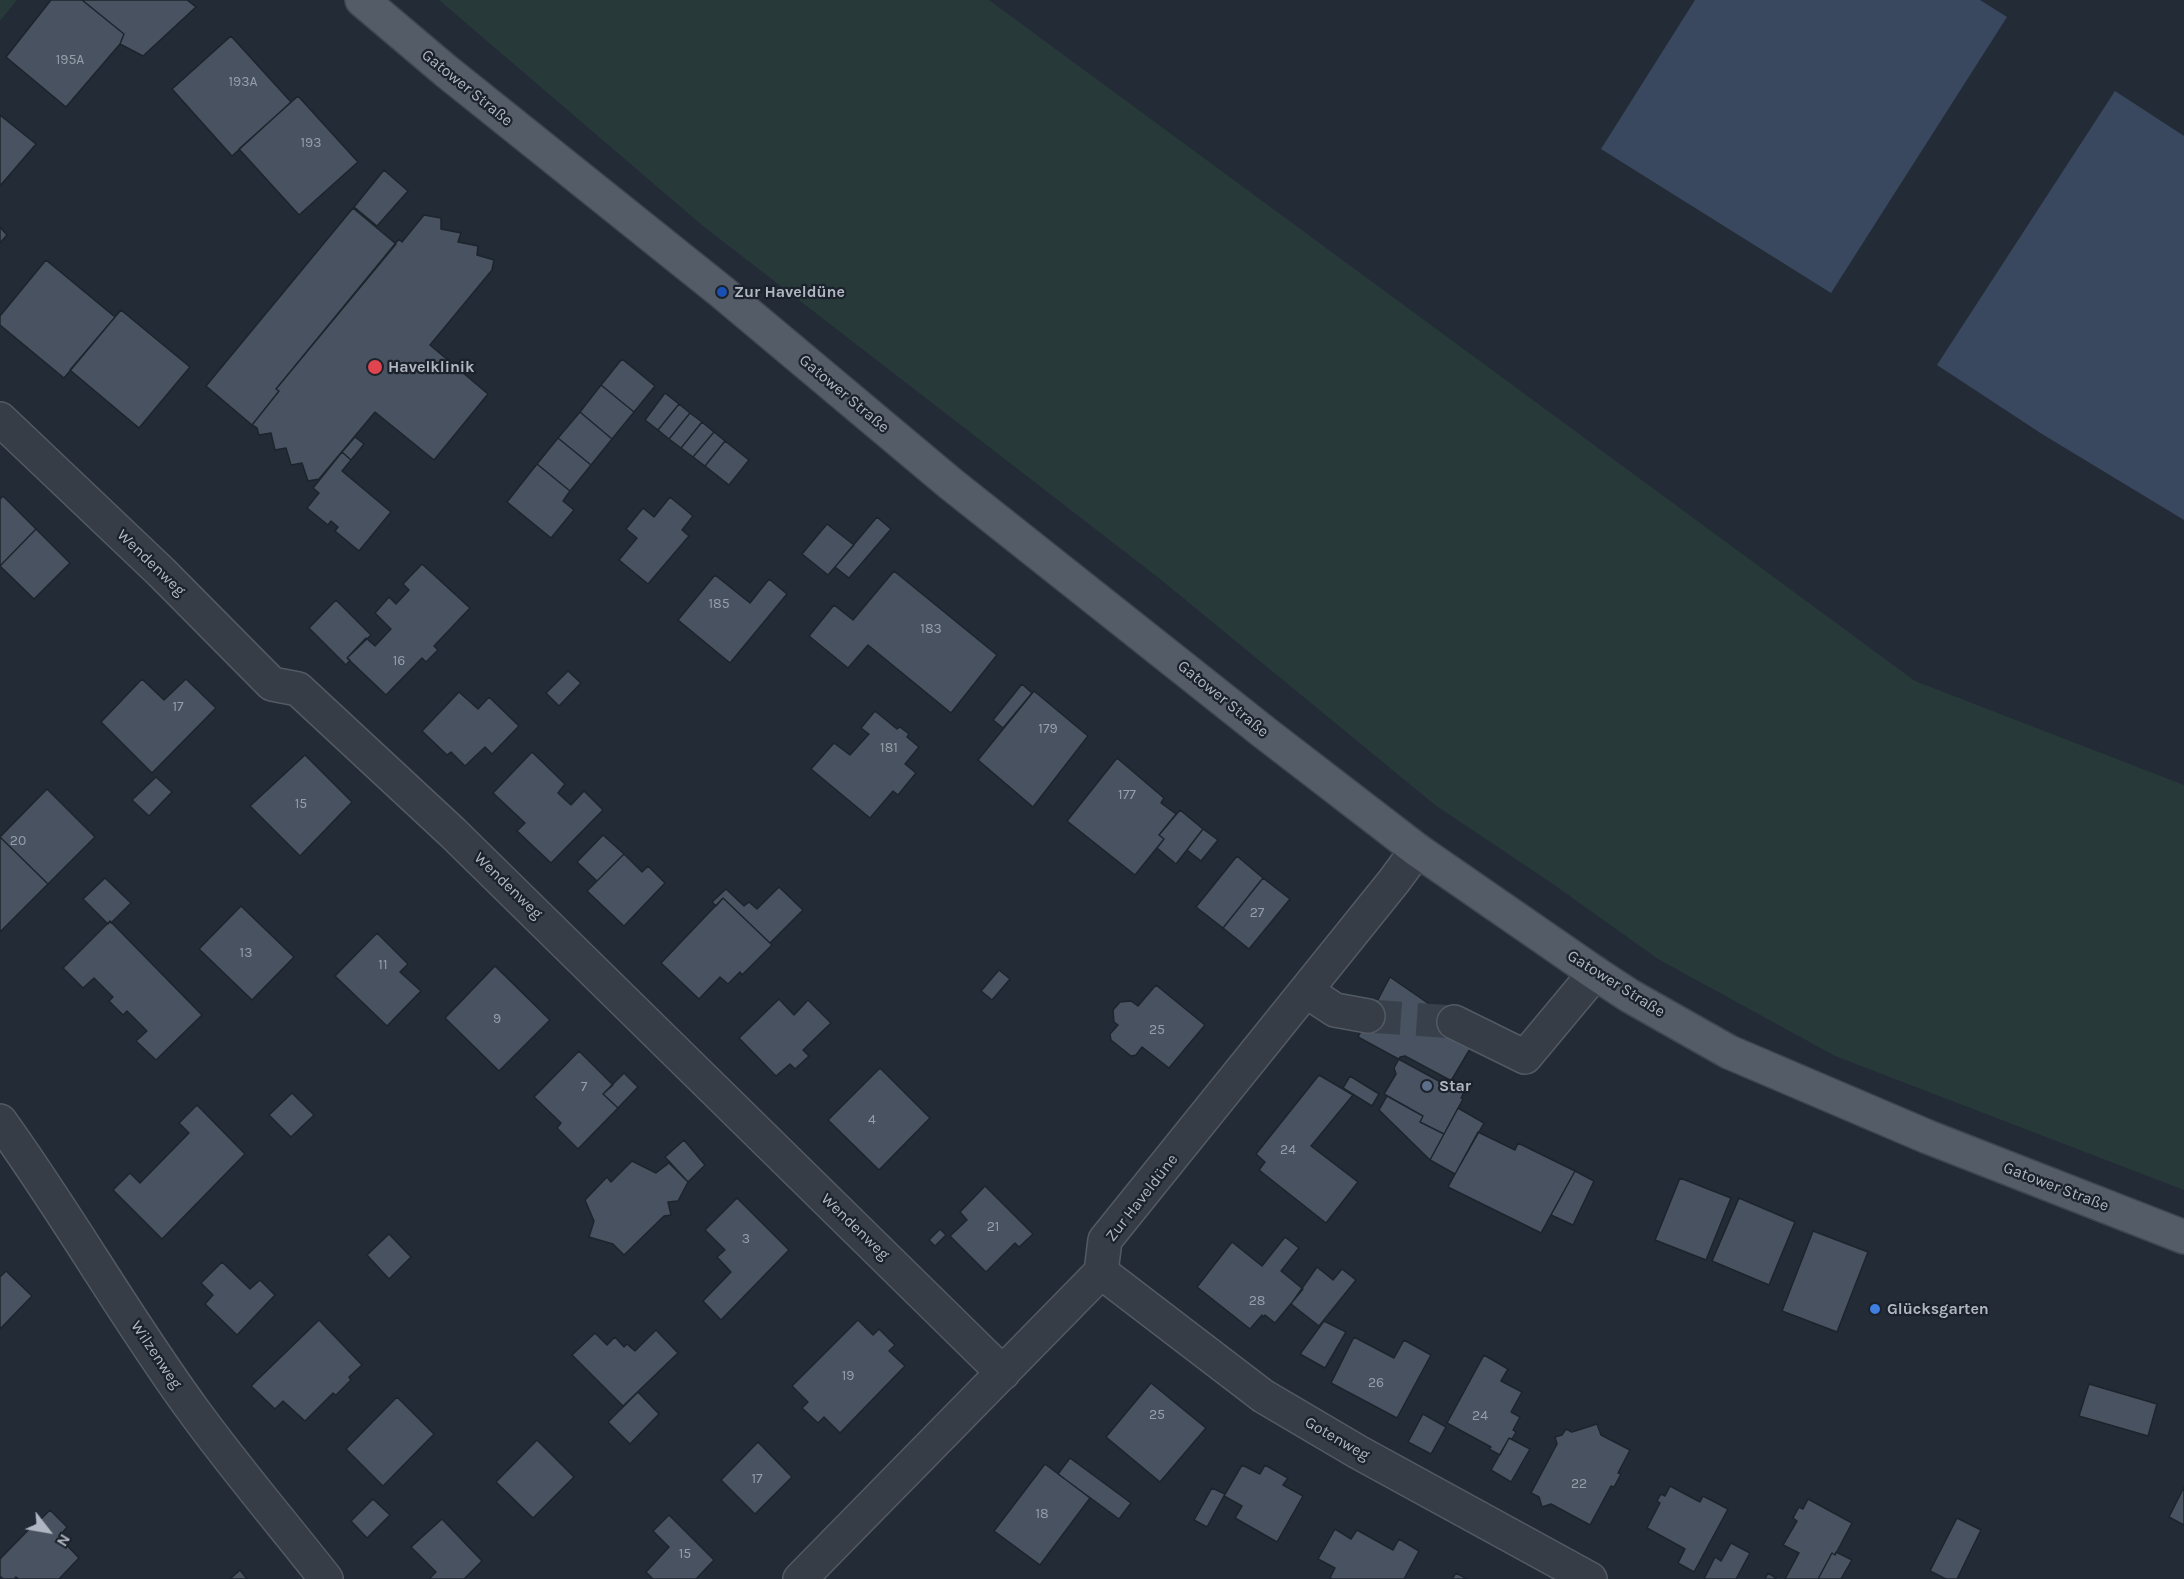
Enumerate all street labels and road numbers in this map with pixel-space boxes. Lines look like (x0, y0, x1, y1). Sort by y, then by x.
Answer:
street label: Gatower Straße (418, 45, 516, 131)
street label: Gatower Straße (795, 351, 893, 437)
street label: Wendenweg (113, 526, 189, 600)
street label: Gatower Straße (1174, 656, 1272, 742)
street label: Wendenweg (470, 849, 546, 923)
street label: Gatower Straße (1564, 946, 1668, 1022)
street label: Zur Haveldüne (1102, 1150, 1182, 1246)
street label: Gatower Straße (2000, 1158, 2112, 1216)
street label: Wendenweg (817, 1190, 893, 1264)
street label: Wilzenweg (126, 1317, 186, 1393)
street label: Gotenweg (1301, 1413, 1373, 1465)

